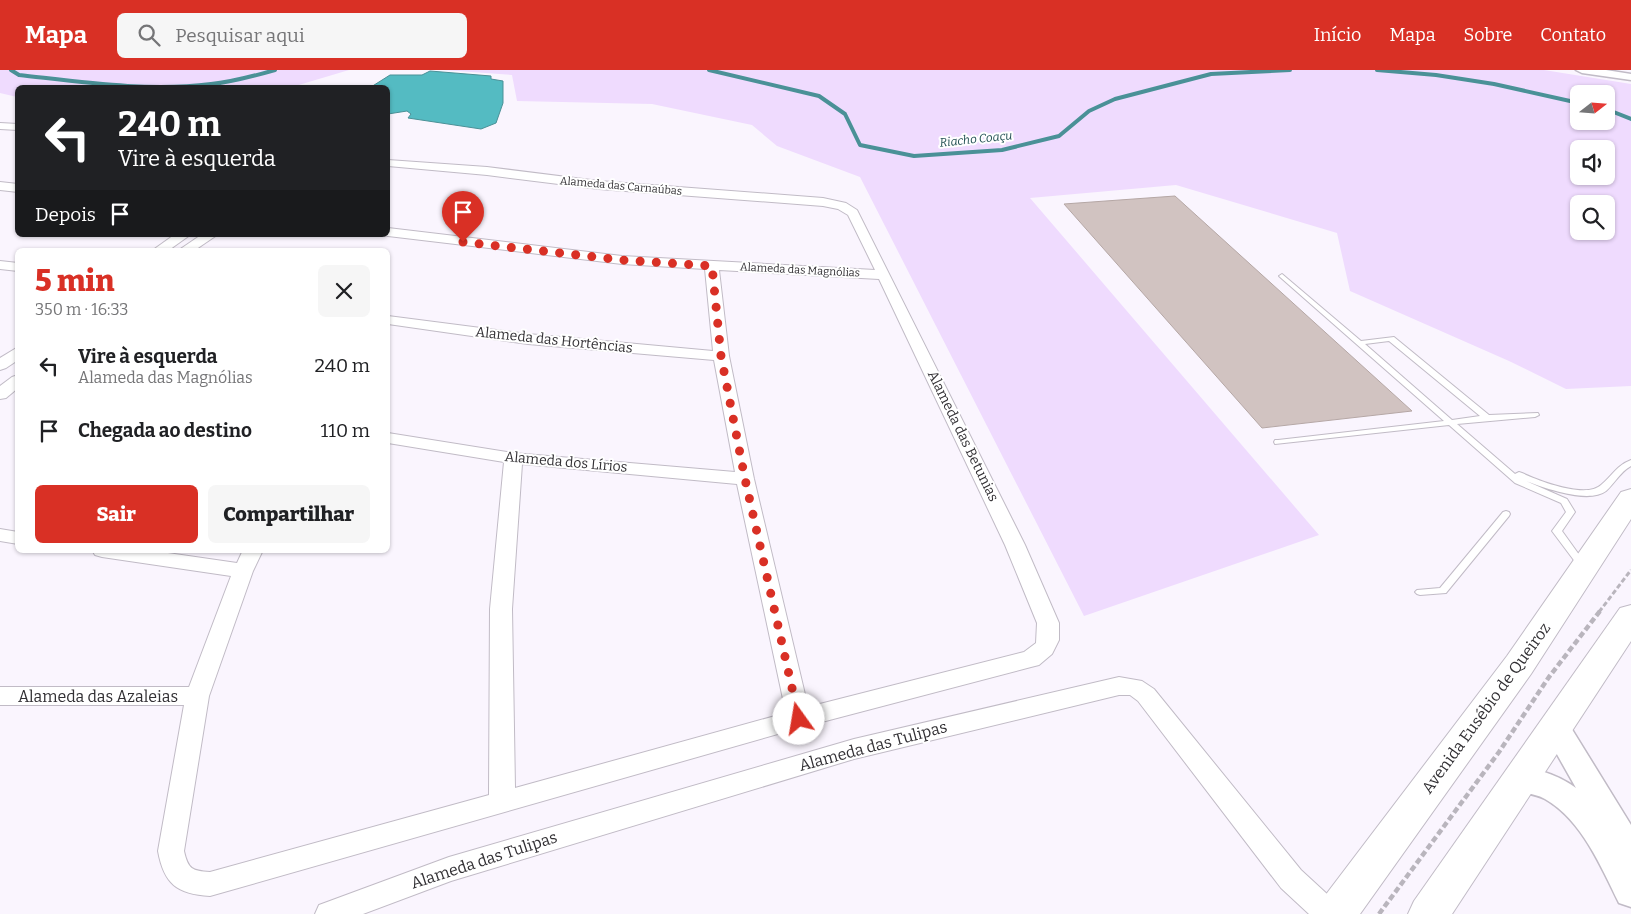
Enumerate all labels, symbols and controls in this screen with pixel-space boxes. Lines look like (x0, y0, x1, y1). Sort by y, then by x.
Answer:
search box (117, 13, 467, 58)
text: Mapa (25, 21, 87, 49)
icon: search (135, 21, 163, 49)
text: Pesquisar aqui (175, 24, 305, 47)
text: Início (1314, 24, 1361, 46)
text: Mapa (1389, 24, 1436, 46)
text: Sobre (1464, 24, 1512, 46)
text: Contato (1540, 24, 1606, 46)
north arrow (1570, 85, 1615, 130)
map controls (1570, 85, 1615, 240)
text: 240 m (118, 103, 221, 145)
icon: left (35, 105, 100, 170)
water label: Riacho Coaçu (939, 128, 1013, 150)
button: sound (1570, 140, 1615, 185)
text: Vire à esquerda (118, 145, 276, 172)
street label: Alameda das Carnaúbas (559, 174, 683, 198)
pin (442, 191, 484, 242)
button: search (1570, 195, 1615, 240)
icon: arrive (449, 198, 477, 226)
icon: arrive (106, 200, 134, 228)
text: Depois (35, 203, 96, 226)
street label: Alameda das Magnólias (740, 260, 860, 280)
text: 5 min (35, 263, 115, 299)
button: close (318, 265, 370, 317)
text: 350 m · 16:33 (35, 300, 128, 319)
street label: Alameda das Hortências (475, 323, 633, 357)
text: Vire à esquerda (78, 345, 217, 368)
icon: left (35, 352, 63, 380)
text: 240 m (314, 354, 370, 377)
text: Alameda das Magnólias (78, 368, 253, 387)
street label: Alameda das Betunias (924, 368, 1002, 504)
icon: arrive (35, 417, 63, 445)
text: Chegada ao destino (78, 419, 252, 442)
text: 110 m (320, 419, 370, 442)
street label: Alameda dos Lírios (504, 448, 628, 476)
button: Sair (35, 485, 198, 543)
button: Compartilhar (208, 485, 370, 543)
street label: Avenida Eusébio de Queiroz (1418, 619, 1555, 797)
street label: Alameda das Azaleias (18, 687, 178, 706)
position arrow (772, 692, 824, 744)
street label: Alameda das Tulipas (797, 717, 949, 775)
street label: Alameda das Tulipas (408, 827, 560, 893)

